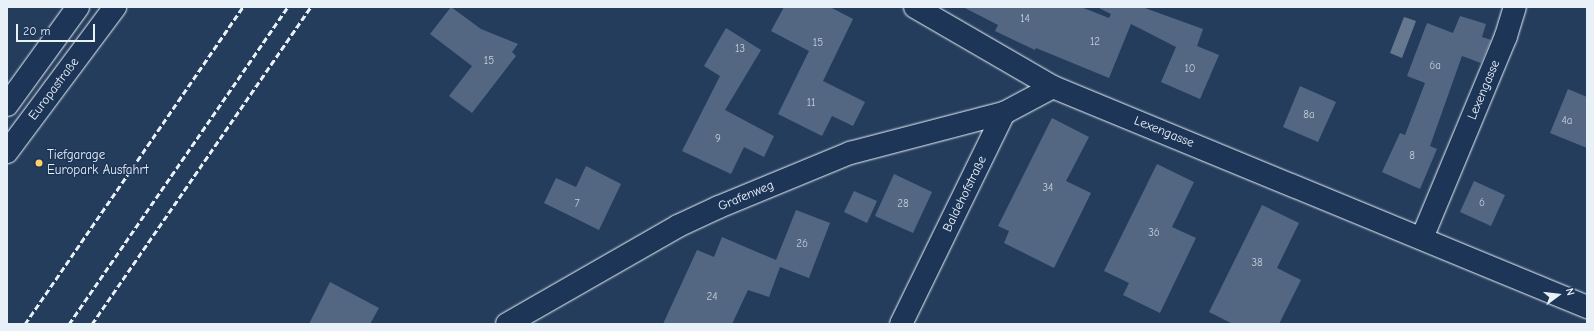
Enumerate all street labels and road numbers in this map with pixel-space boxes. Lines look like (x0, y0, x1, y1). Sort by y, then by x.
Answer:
street label: Europastraße (26, 55, 82, 123)
street label: Lexengasse (1464, 58, 1504, 122)
street label: Lexengasse (1132, 113, 1196, 151)
street label: Baldehofstraße (940, 153, 990, 235)
street label: Grafenweg (716, 177, 776, 215)

